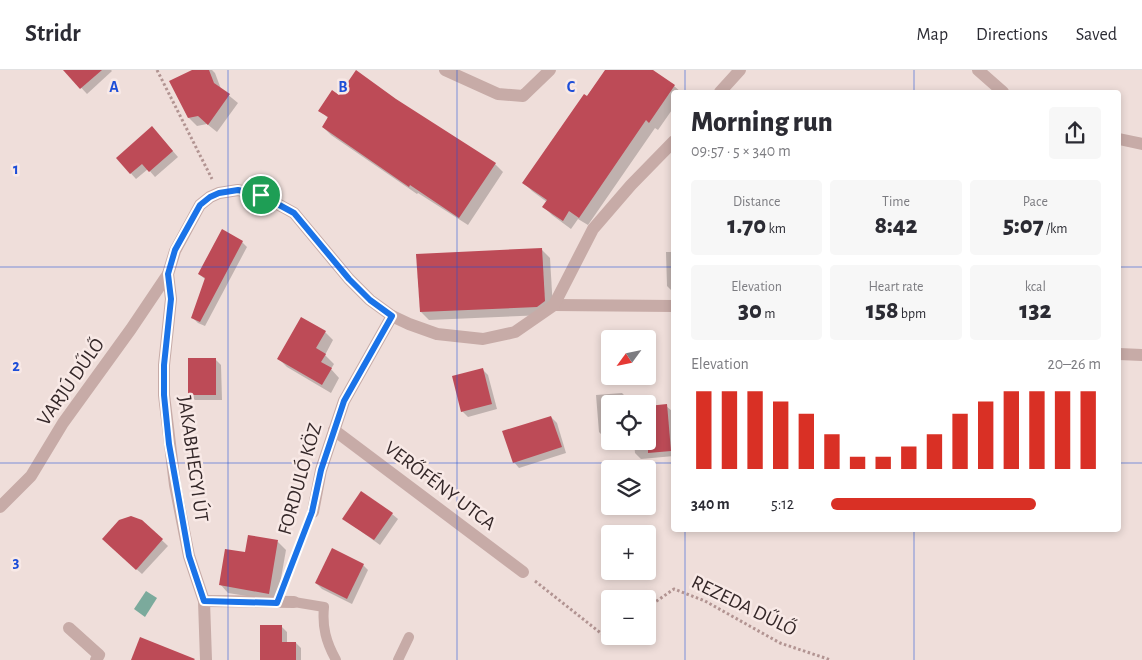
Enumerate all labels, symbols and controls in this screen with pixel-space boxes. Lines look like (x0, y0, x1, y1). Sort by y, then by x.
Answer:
text: Stridr (25, 22, 81, 46)
text: Map (917, 26, 948, 44)
text: Directions (976, 26, 1048, 44)
text: Saved (1076, 26, 1117, 44)
text: A (109, 79, 119, 95)
text: B (338, 79, 348, 95)
text: C (567, 79, 576, 95)
button: share (1049, 107, 1101, 159)
text: Morning run (691, 109, 833, 137)
text: 09:57 · 5 × 340 m (691, 143, 791, 159)
text: 1 (13, 161, 19, 177)
pin (240, 174, 282, 216)
icon: arrive (247, 181, 275, 209)
text: Distance (733, 195, 780, 209)
text: Time (882, 195, 910, 209)
text: Pace (1023, 195, 1048, 209)
text: 1.70 (727, 213, 766, 238)
text: 8:42 (874, 213, 918, 238)
text: 5:07 (1003, 213, 1044, 238)
text: km (766, 222, 786, 236)
text: /km (1044, 222, 1068, 236)
text: Elevation (731, 280, 782, 294)
text: Heart rate (869, 280, 923, 294)
text: kcal (1025, 280, 1046, 294)
text: 30 (738, 298, 762, 323)
text: 158 (866, 298, 898, 323)
text: 132 (1019, 298, 1051, 323)
text: m (762, 307, 775, 321)
text: bpm (898, 307, 926, 321)
north arrow (601, 330, 656, 385)
map controls (601, 330, 656, 645)
street label: VARJÚ DŰLŐ (33, 334, 108, 429)
text: Elevation (691, 356, 749, 372)
text: 20–26 m (1047, 356, 1101, 372)
text: 2 (12, 358, 20, 374)
street label: JAKABHEGYI ÚT (174, 394, 213, 524)
button: locate (601, 395, 656, 450)
street label: FORDULÓ KÖZ (274, 421, 326, 537)
street label: VERŐFÉNY UTCA (381, 437, 500, 535)
button: layers (601, 460, 656, 515)
text: 340 m (691, 496, 730, 512)
text: 5:12 (771, 496, 794, 512)
button: + (601, 525, 656, 580)
text: 3 (13, 554, 20, 570)
street label: REZEDA DŰLŐ (688, 571, 800, 640)
button: − (601, 590, 656, 645)

